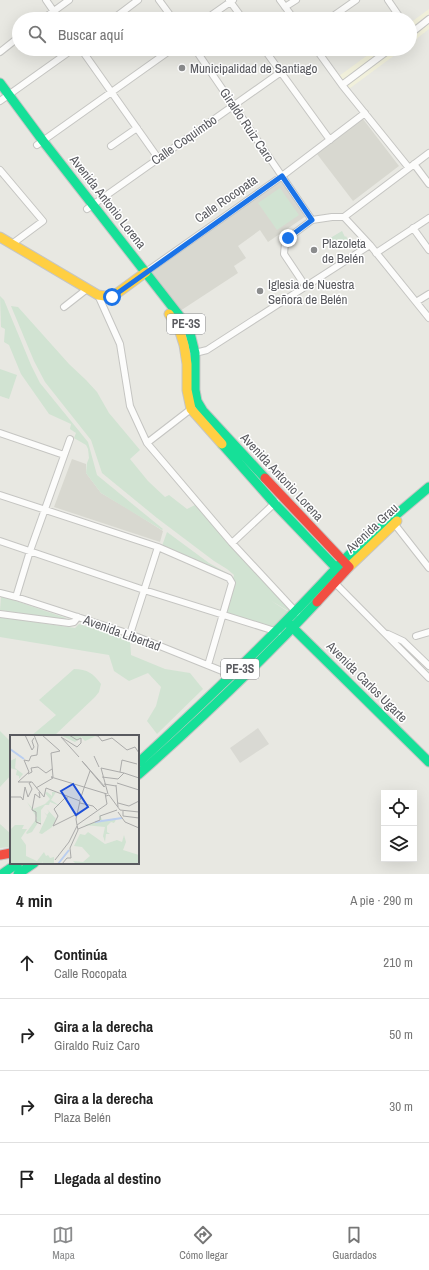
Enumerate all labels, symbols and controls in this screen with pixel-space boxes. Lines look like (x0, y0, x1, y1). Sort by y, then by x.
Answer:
search box (12, 12, 417, 56)
icon: search (26, 23, 48, 45)
text: Buscar aquí (58, 24, 124, 45)
place label: Municipalidad de Santiago (190, 60, 317, 77)
marker: Municipalidad de Santiago (177, 63, 187, 73)
street label: Giraldo Ruiz Caro (216, 85, 278, 165)
street label: Calle Coquimbo (148, 111, 220, 169)
street label: Avenida Antonio Lorena (66, 151, 150, 252)
street label: Calle Rocopata (191, 171, 261, 227)
route end (279, 229, 297, 247)
place label: Plazoleta de Belén (322, 235, 366, 267)
marker: Plazoleta de Belén (309, 245, 319, 255)
place label: Iglesia de Nuestra Señora de Belén (268, 276, 355, 308)
marker: Iglesia de Nuestra Señora de Belén (255, 286, 265, 296)
route start (103, 288, 121, 306)
road number: PE-3S (167, 314, 205, 334)
street label: Avenida Antonio Lorena (236, 429, 327, 525)
street label: Avenida Grau (341, 499, 402, 557)
street label: Avenida Libertad (80, 611, 163, 655)
street label: Avenida Carlos Ugarte (322, 637, 411, 726)
road number: PE-3S (221, 659, 259, 679)
inset map (10, 735, 139, 864)
map controls (381, 790, 417, 862)
button: locate (381, 790, 417, 826)
button: layers (381, 826, 417, 862)
text: 4 min (16, 889, 52, 912)
text: A pie · 290 m (350, 892, 413, 909)
text: Continúa (54, 944, 107, 965)
icon: ahead (16, 952, 38, 974)
text: 210 m (383, 954, 413, 971)
text: Calle Rocopata (54, 965, 127, 982)
text: Gira a la derecha (54, 1016, 153, 1037)
icon: right (16, 1024, 38, 1046)
text: 50 m (389, 1026, 413, 1043)
text: Giraldo Ruiz Caro (54, 1037, 140, 1054)
text: Gira a la derecha (54, 1088, 153, 1109)
icon: right (16, 1096, 38, 1118)
text: 30 m (389, 1098, 413, 1115)
text: Plaza Belén (54, 1109, 111, 1126)
icon: arrive (16, 1168, 38, 1190)
text: Llegada al destino (54, 1168, 161, 1189)
tab: Mapa (52, 1224, 75, 1262)
tab: Cómo llegar (179, 1224, 228, 1262)
tab: Guardados (332, 1224, 377, 1262)

